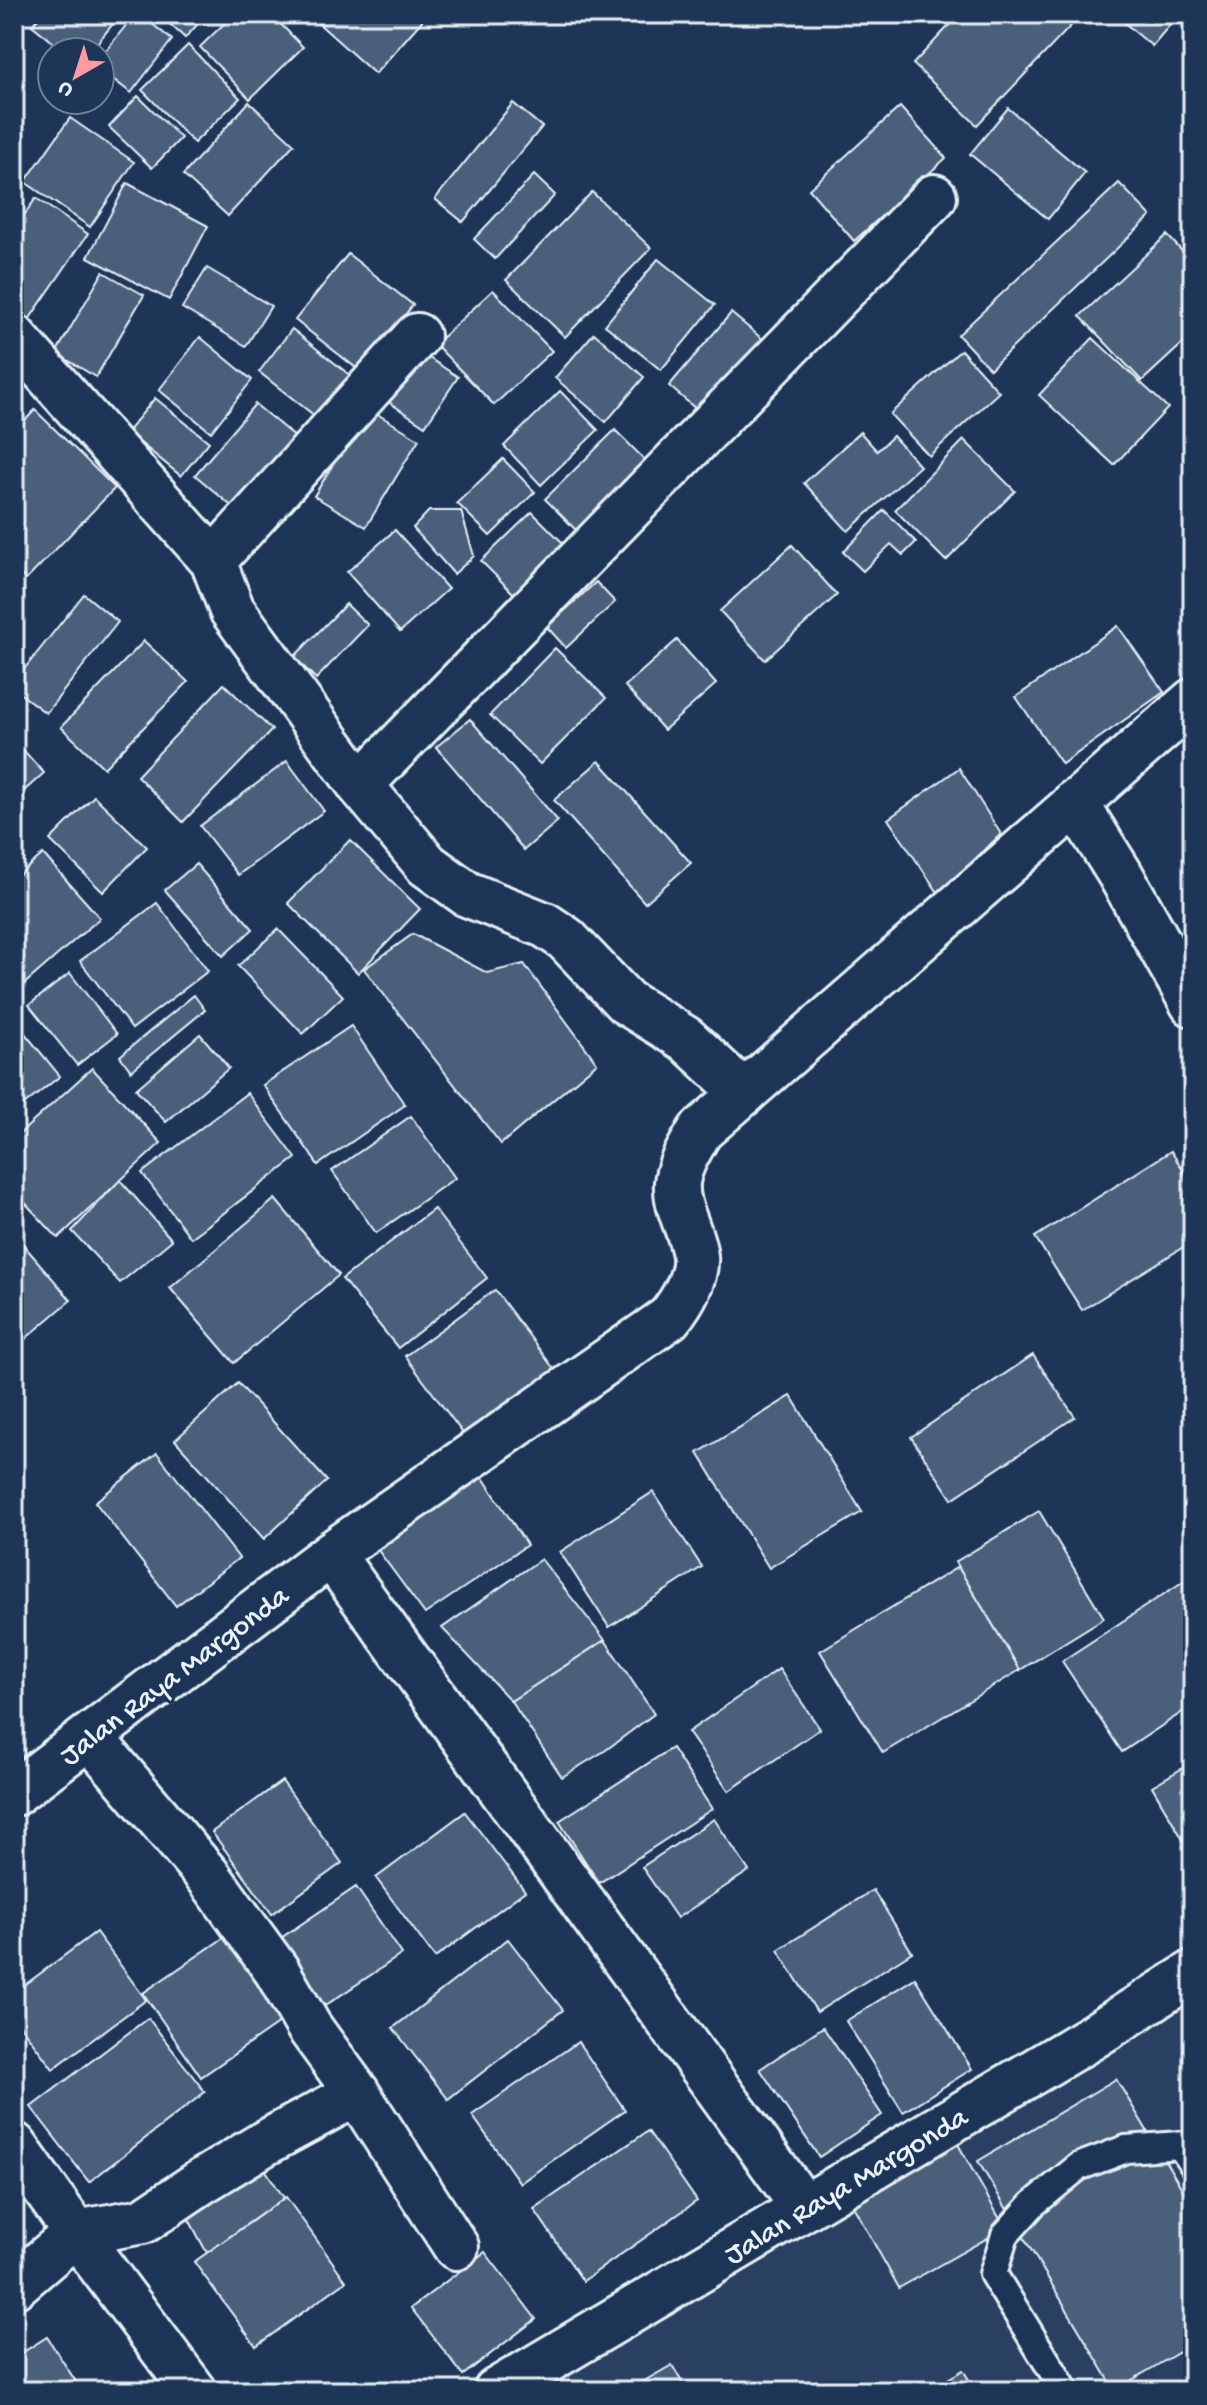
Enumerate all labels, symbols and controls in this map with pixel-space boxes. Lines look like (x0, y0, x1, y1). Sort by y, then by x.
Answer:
north arrow (36, 36, 116, 116)
text: U (53, 74, 79, 103)
street label: Jalan Raya Margonda (54, 1579, 298, 1775)
street label: Jalan Raya Margonda (719, 2101, 976, 2274)

